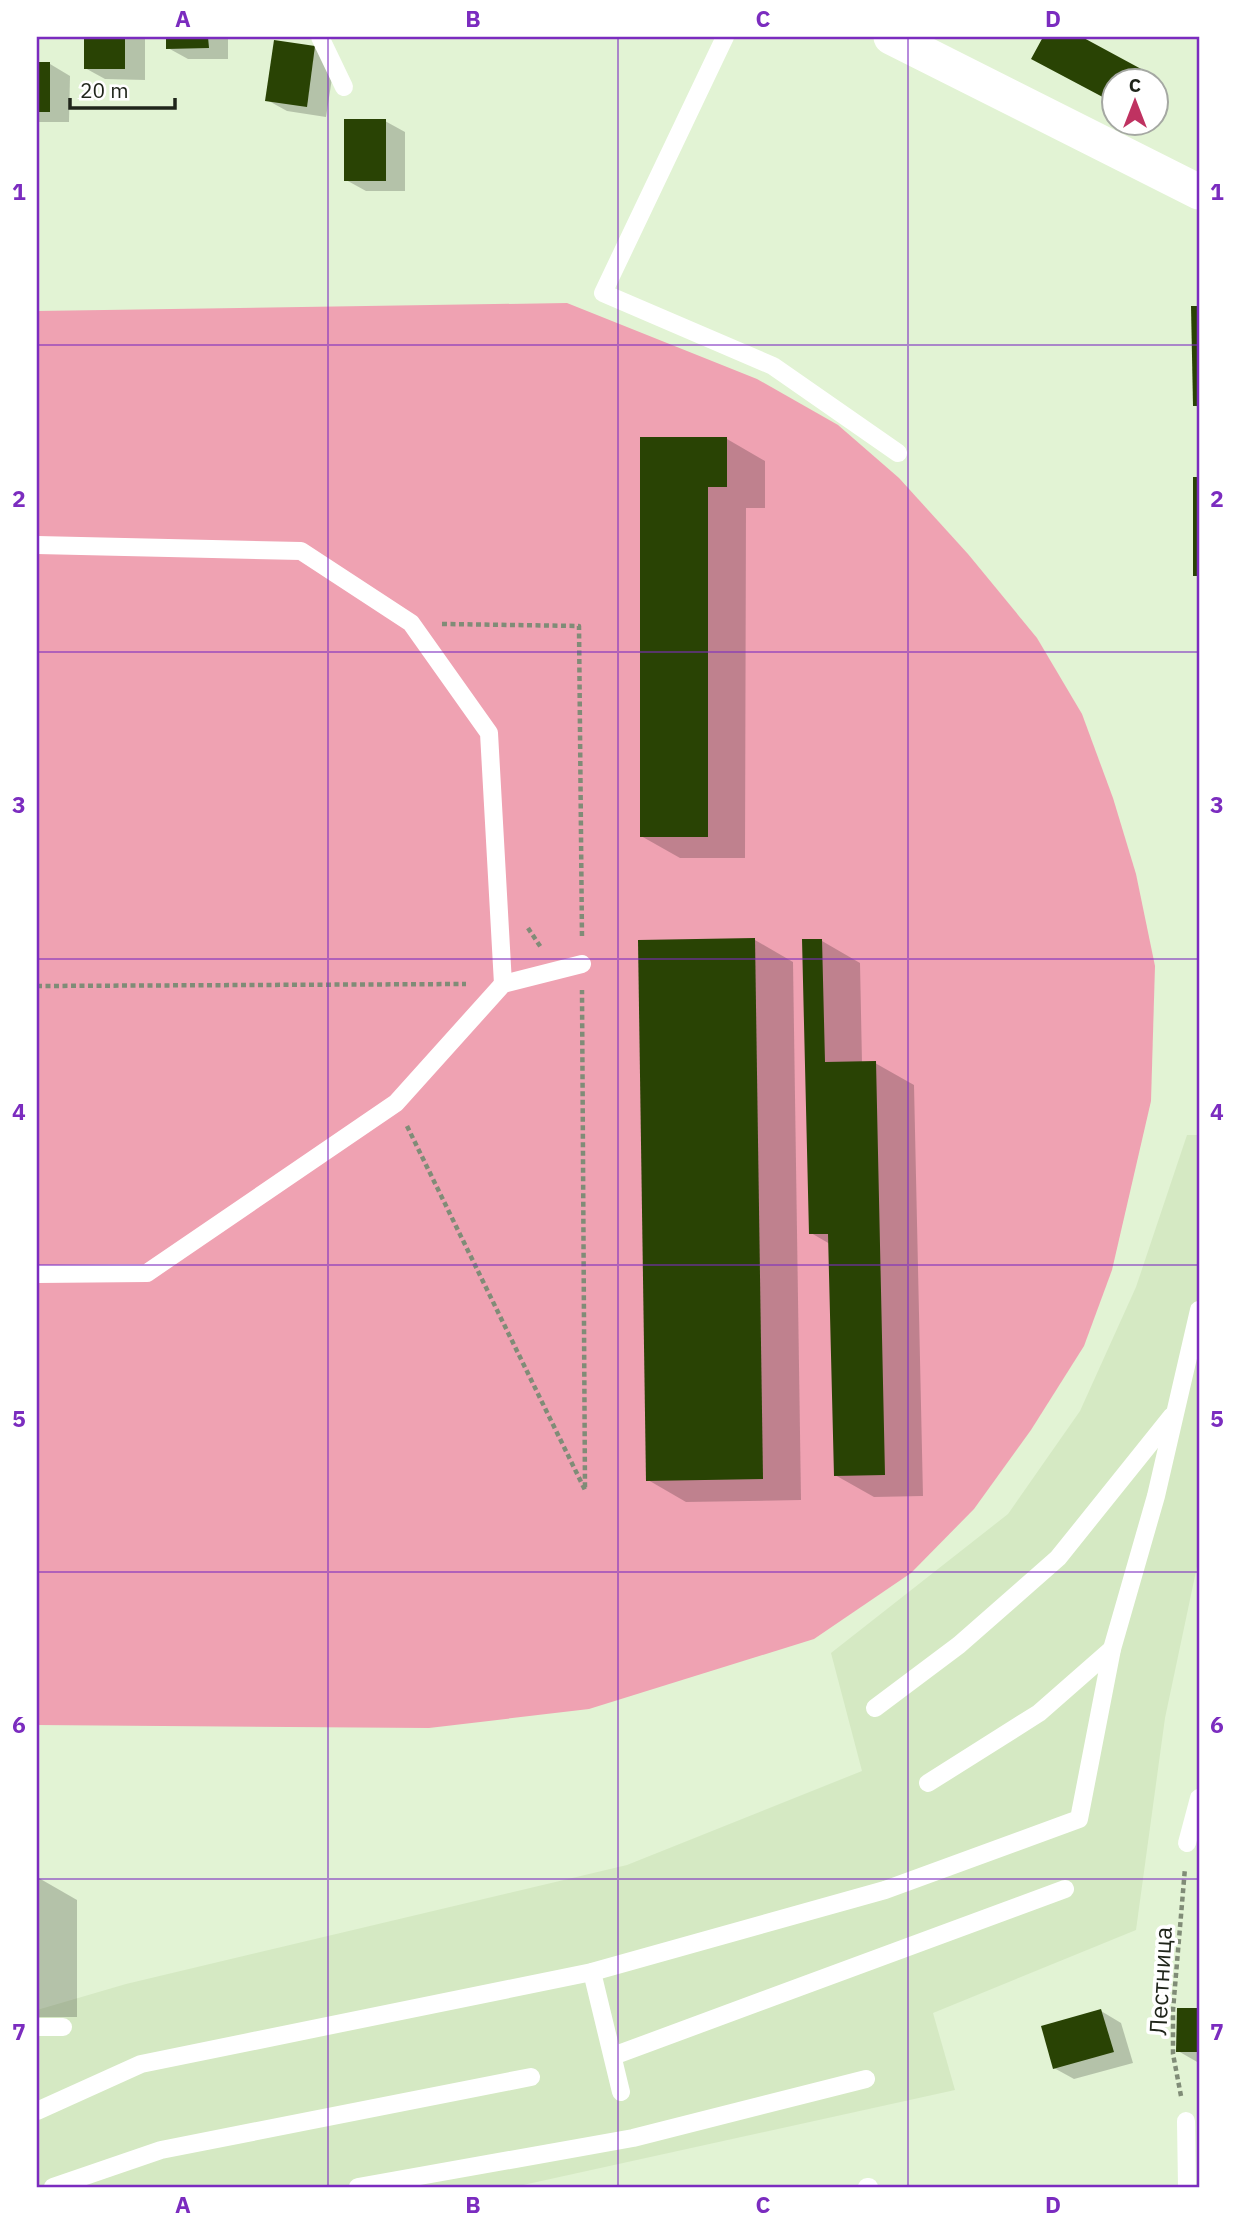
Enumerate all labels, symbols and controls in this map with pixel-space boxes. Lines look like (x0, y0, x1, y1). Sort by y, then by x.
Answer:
text: A (175, 3, 191, 33)
text: B (465, 3, 481, 33)
text: C (756, 3, 771, 33)
text: D (1045, 3, 1061, 33)
scale bar (70, 66, 175, 110)
north arrow (1100, 66, 1170, 136)
text: С (1129, 73, 1141, 97)
text: 20 m (80, 76, 129, 104)
text: 1 (12, 176, 26, 206)
text: 1 (1210, 176, 1224, 206)
text: 2 (12, 483, 26, 513)
text: 2 (1210, 483, 1224, 513)
text: 3 (12, 789, 26, 819)
text: 3 (1210, 789, 1224, 819)
text: 4 (12, 1096, 26, 1126)
text: 4 (1210, 1096, 1224, 1126)
text: 5 (12, 1403, 26, 1433)
text: 5 (1210, 1403, 1224, 1433)
text: 6 (12, 1709, 26, 1739)
text: 6 (1210, 1709, 1224, 1739)
street label: Лестница (1141, 1926, 1179, 2036)
text: 7 (12, 2016, 26, 2046)
text: 7 (1210, 2016, 1224, 2046)
text: A (175, 2189, 191, 2219)
text: B (465, 2189, 481, 2219)
text: C (756, 2189, 771, 2219)
text: D (1045, 2189, 1061, 2219)

